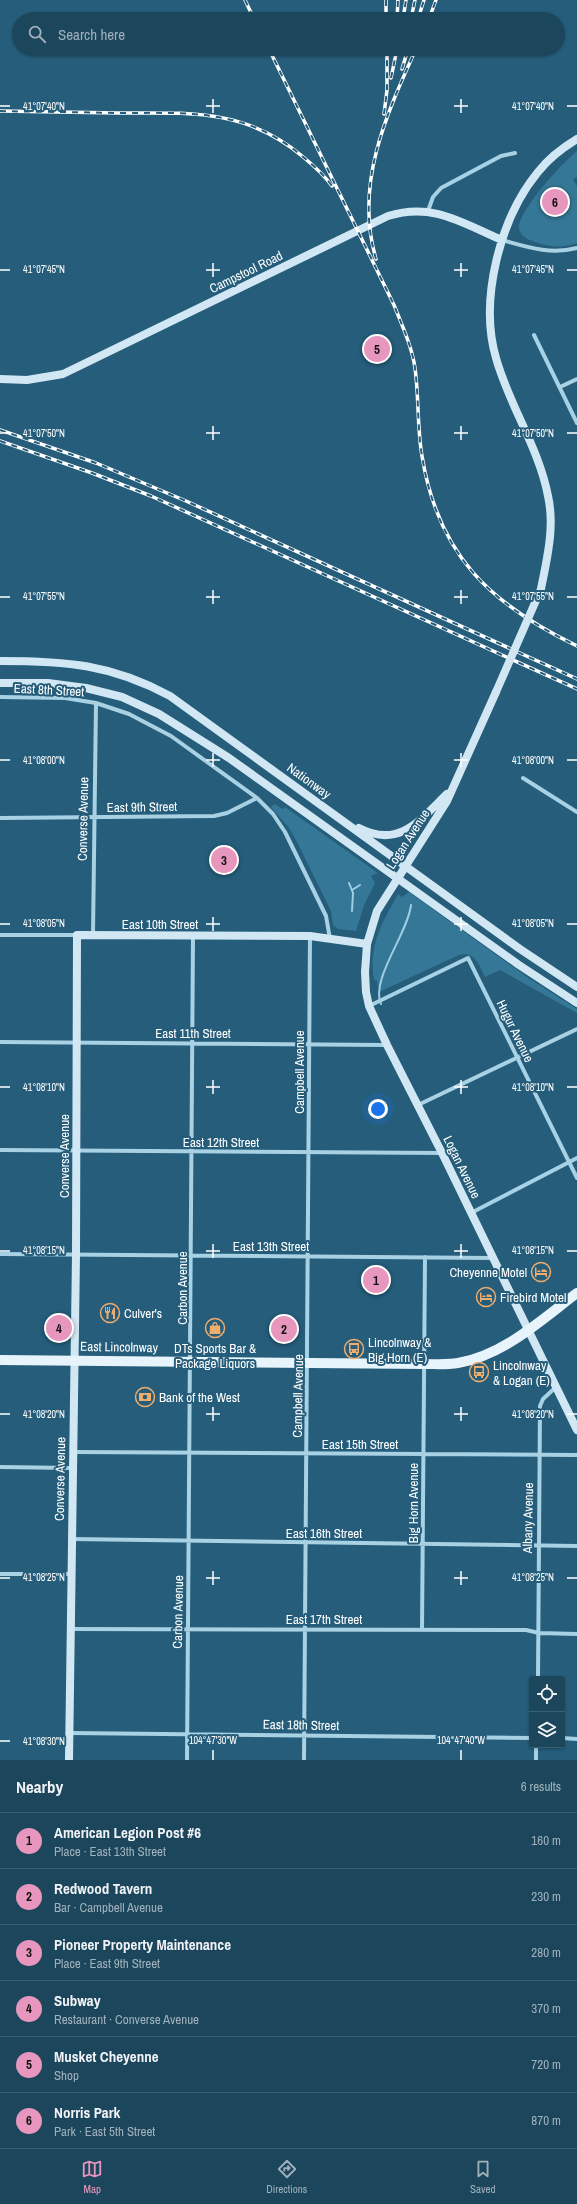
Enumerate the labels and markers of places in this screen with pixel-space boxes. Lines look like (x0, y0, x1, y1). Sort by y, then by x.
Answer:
pin: 6 (542, 187, 568, 217)
pin: 5 (364, 334, 390, 364)
pin: 3 (211, 845, 237, 875)
hotel icon: Cheyenne Motel (530, 1261, 552, 1283)
place label: Cheyenne Motel (449, 1264, 527, 1281)
pin: 1 (363, 1265, 389, 1295)
hotel icon: Firebird Motel (475, 1286, 497, 1308)
place label: Firebird Motel (500, 1289, 566, 1306)
restaurant icon: Culver's (99, 1302, 121, 1324)
place label: Culver's (124, 1305, 162, 1322)
pin: 4 (46, 1313, 72, 1343)
pin: 2 (271, 1314, 297, 1344)
shop icon: DTs Sports Bar & Package Liquors (204, 1317, 226, 1339)
place label: Lincolnway & Big Horn (E) (368, 1334, 432, 1366)
bus stop icon: Lincolnway & Big Horn (E) (343, 1338, 365, 1360)
place label: DTs Sports Bar & Package Liquors (174, 1340, 257, 1372)
place label: Lincolnway & Logan (E) (493, 1357, 550, 1389)
bus stop icon: Lincolnway & Logan (E) (468, 1361, 490, 1383)
bank icon: Bank of the West (134, 1386, 156, 1408)
place label: Bank of the West (159, 1389, 240, 1406)

